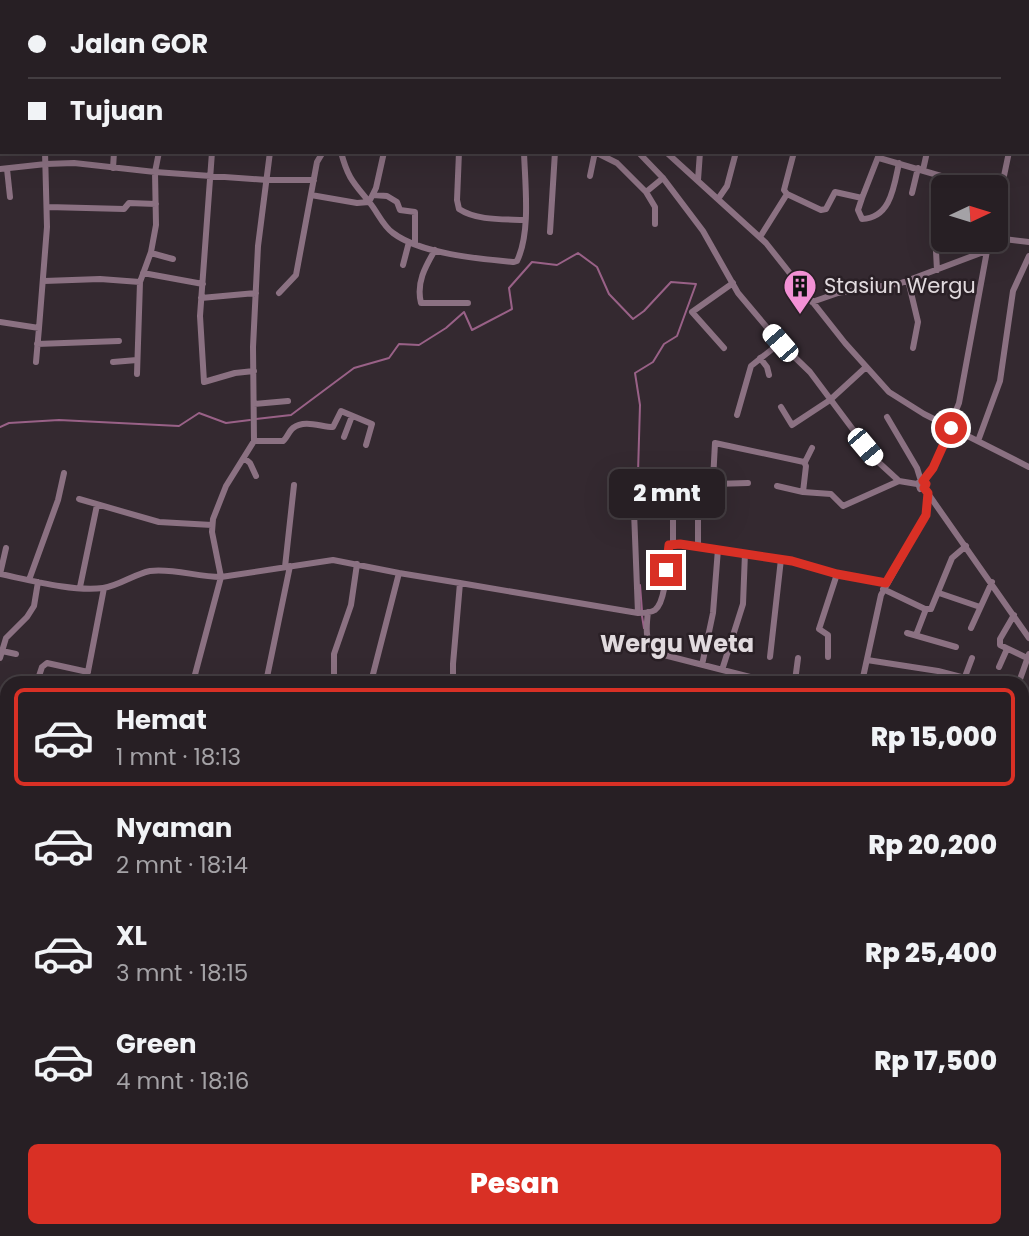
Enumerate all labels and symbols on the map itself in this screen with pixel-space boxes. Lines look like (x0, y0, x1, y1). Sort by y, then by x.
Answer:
north arrow (931, 175, 1008, 252)
building icon: Stasiun Wergu (781, 267, 819, 316)
place label: Stasiun Wergu (824, 271, 976, 300)
car (759, 320, 802, 366)
route start (935, 412, 967, 444)
car (844, 424, 887, 470)
callout: 2 mnt (608, 468, 724, 518)
route end (650, 554, 682, 586)
district label: Wergu Weta (600, 627, 754, 660)

